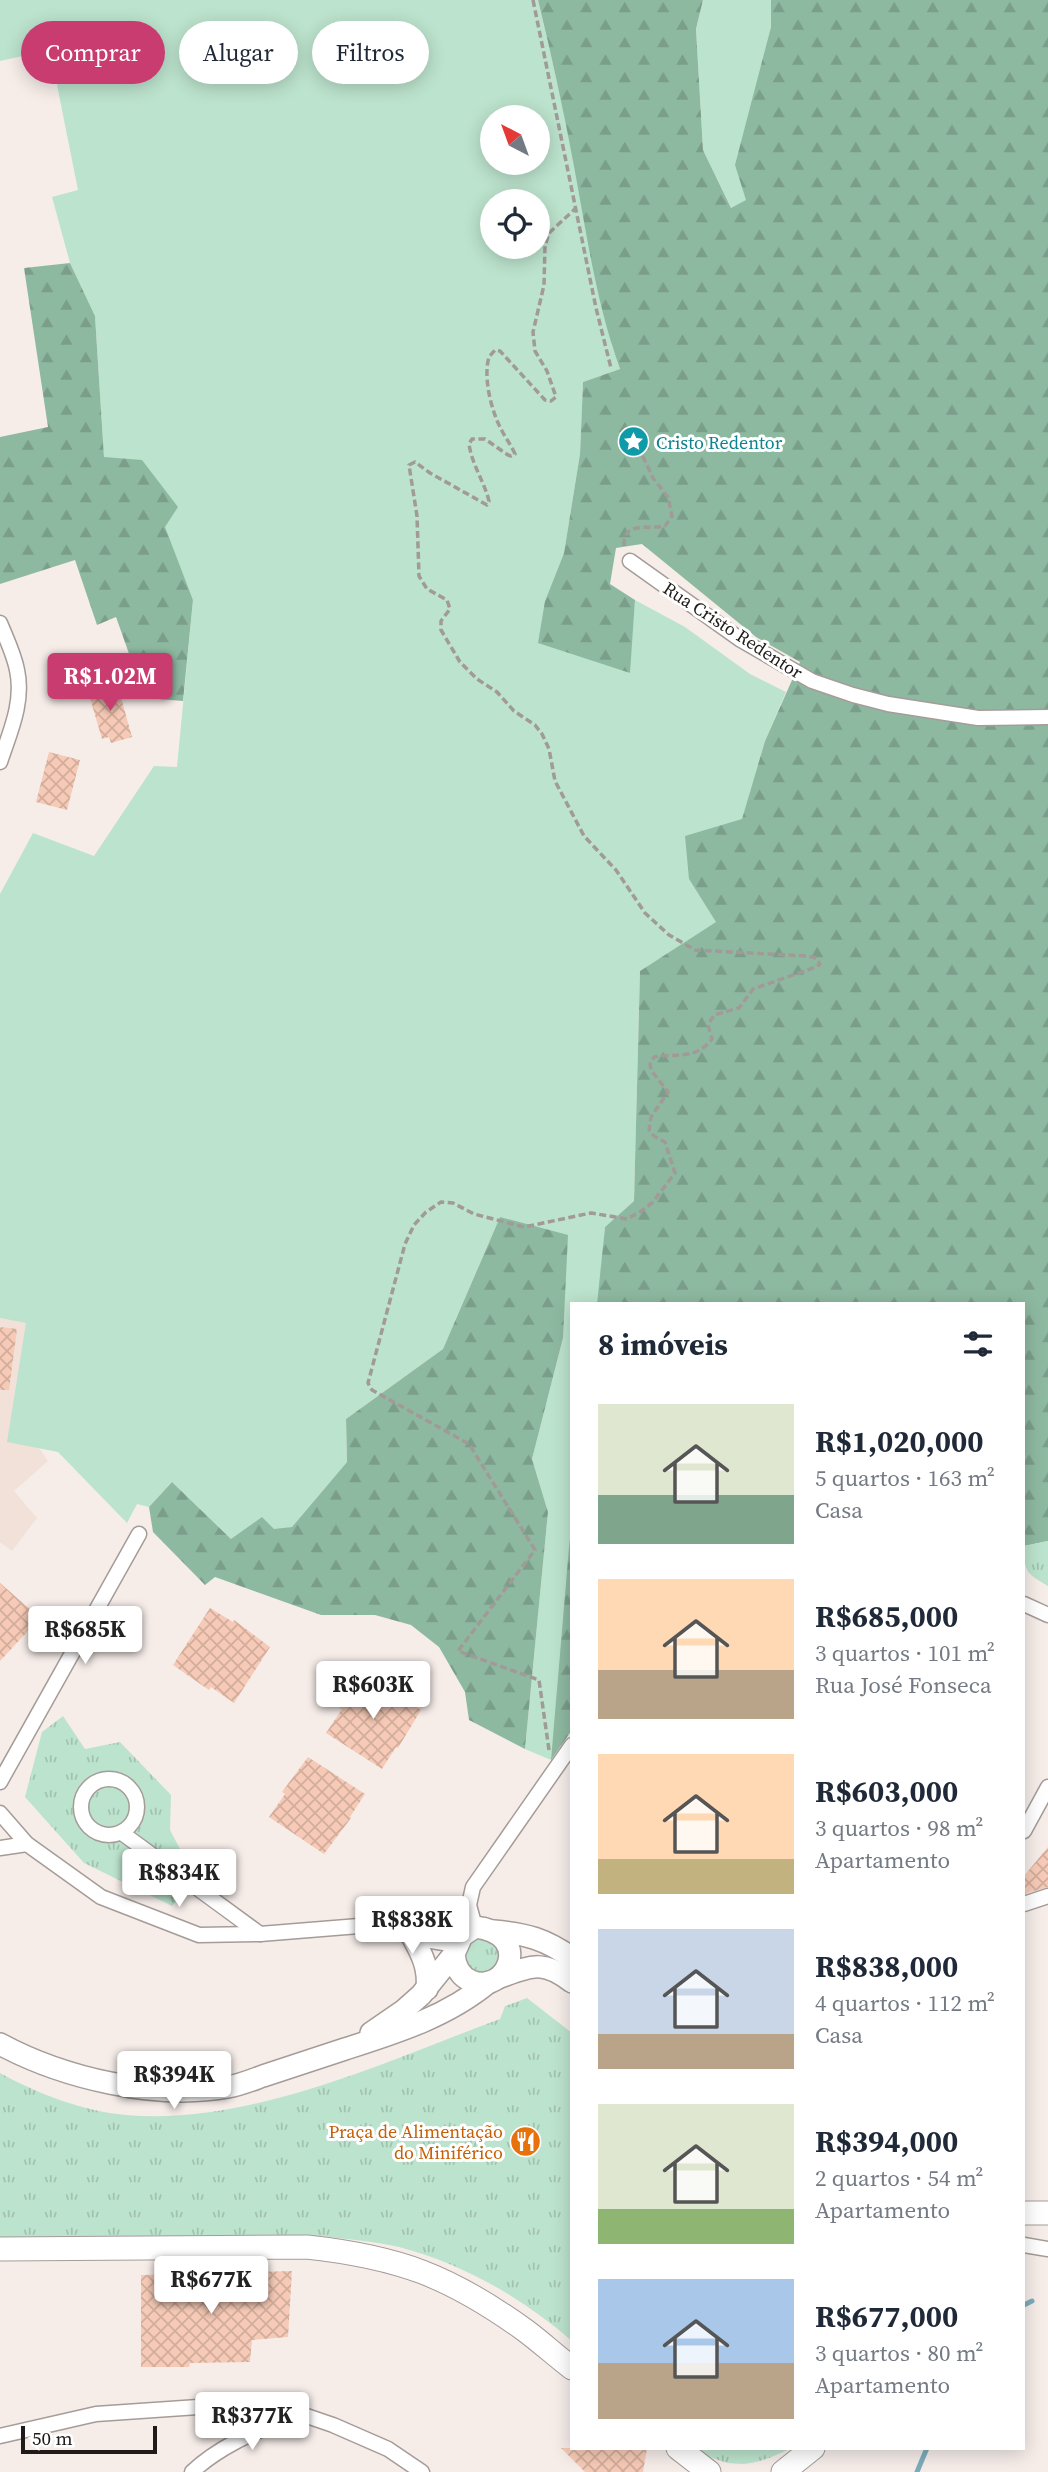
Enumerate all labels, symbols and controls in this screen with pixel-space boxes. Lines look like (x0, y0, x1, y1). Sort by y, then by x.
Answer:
chip: Comprar (21, 21, 165, 84)
chip: Alugar (179, 21, 298, 84)
chip: Filtros (312, 21, 429, 84)
north arrow (480, 105, 550, 175)
map controls (480, 105, 550, 259)
button: locate (480, 189, 550, 259)
place icon: Cristo Redentor (616, 425, 650, 459)
place label: Cristo Redentor (656, 430, 783, 455)
street label: Rua Cristo Redentor (658, 575, 808, 685)
pin: R$1.02M (45, 654, 175, 713)
text: R$1.02M (63, 660, 157, 692)
text: 8 imóveis (598, 1324, 728, 1365)
icon: filters (959, 1325, 997, 1363)
text: R$1,020,000 (815, 1421, 984, 1462)
icon: home (654, 1432, 738, 1516)
text: 5 quartos · 163 m² (815, 1462, 995, 1494)
text: Casa (815, 1494, 863, 1526)
text: R$685,000 (815, 1596, 958, 1637)
pin: R$685K (28, 1606, 142, 1666)
icon: home (654, 1607, 738, 1691)
text: R$685K (44, 1613, 126, 1645)
text: 3 quartos · 101 m² (815, 1637, 995, 1669)
pin: R$603K (316, 1662, 430, 1721)
text: R$603K (332, 1668, 414, 1700)
text: Rua José Fonseca (815, 1669, 992, 1701)
text: R$603,000 (815, 1771, 958, 1812)
icon: home (654, 1782, 738, 1866)
text: 3 quartos · 98 m² (815, 1812, 984, 1844)
text: Apartamento (815, 1844, 950, 1876)
pin: R$834K (122, 1850, 236, 1909)
text: R$834K (138, 1856, 220, 1888)
pin: R$838K (355, 1896, 469, 1956)
text: R$838K (371, 1903, 453, 1935)
text: R$838,000 (815, 1946, 958, 1987)
icon: home (654, 1957, 738, 2041)
text: 4 quartos · 112 m² (815, 1987, 995, 2019)
text: Casa (815, 2019, 863, 2051)
pin: R$394K (117, 2052, 231, 2111)
text: R$394K (133, 2058, 215, 2090)
place label: Praça de Alimentação do Miniférico (329, 2119, 503, 2165)
text: R$394,000 (815, 2121, 958, 2162)
restaurant icon: Praça de Alimentação do Miniférico (509, 2124, 543, 2158)
icon: home (654, 2132, 738, 2216)
text: 2 quartos · 54 m² (815, 2162, 984, 2194)
text: Apartamento (815, 2194, 950, 2226)
pin: R$677K (154, 2256, 268, 2316)
text: R$677K (170, 2263, 252, 2295)
text: R$677,000 (815, 2296, 958, 2337)
icon: home (654, 2307, 738, 2391)
text: 3 quartos · 80 m² (815, 2337, 984, 2369)
text: Apartamento (815, 2369, 950, 2401)
pin: R$377K (195, 2392, 309, 2452)
text: R$377K (211, 2399, 293, 2431)
scale bar (21, 2423, 158, 2455)
text: 50 m (32, 2425, 73, 2451)

